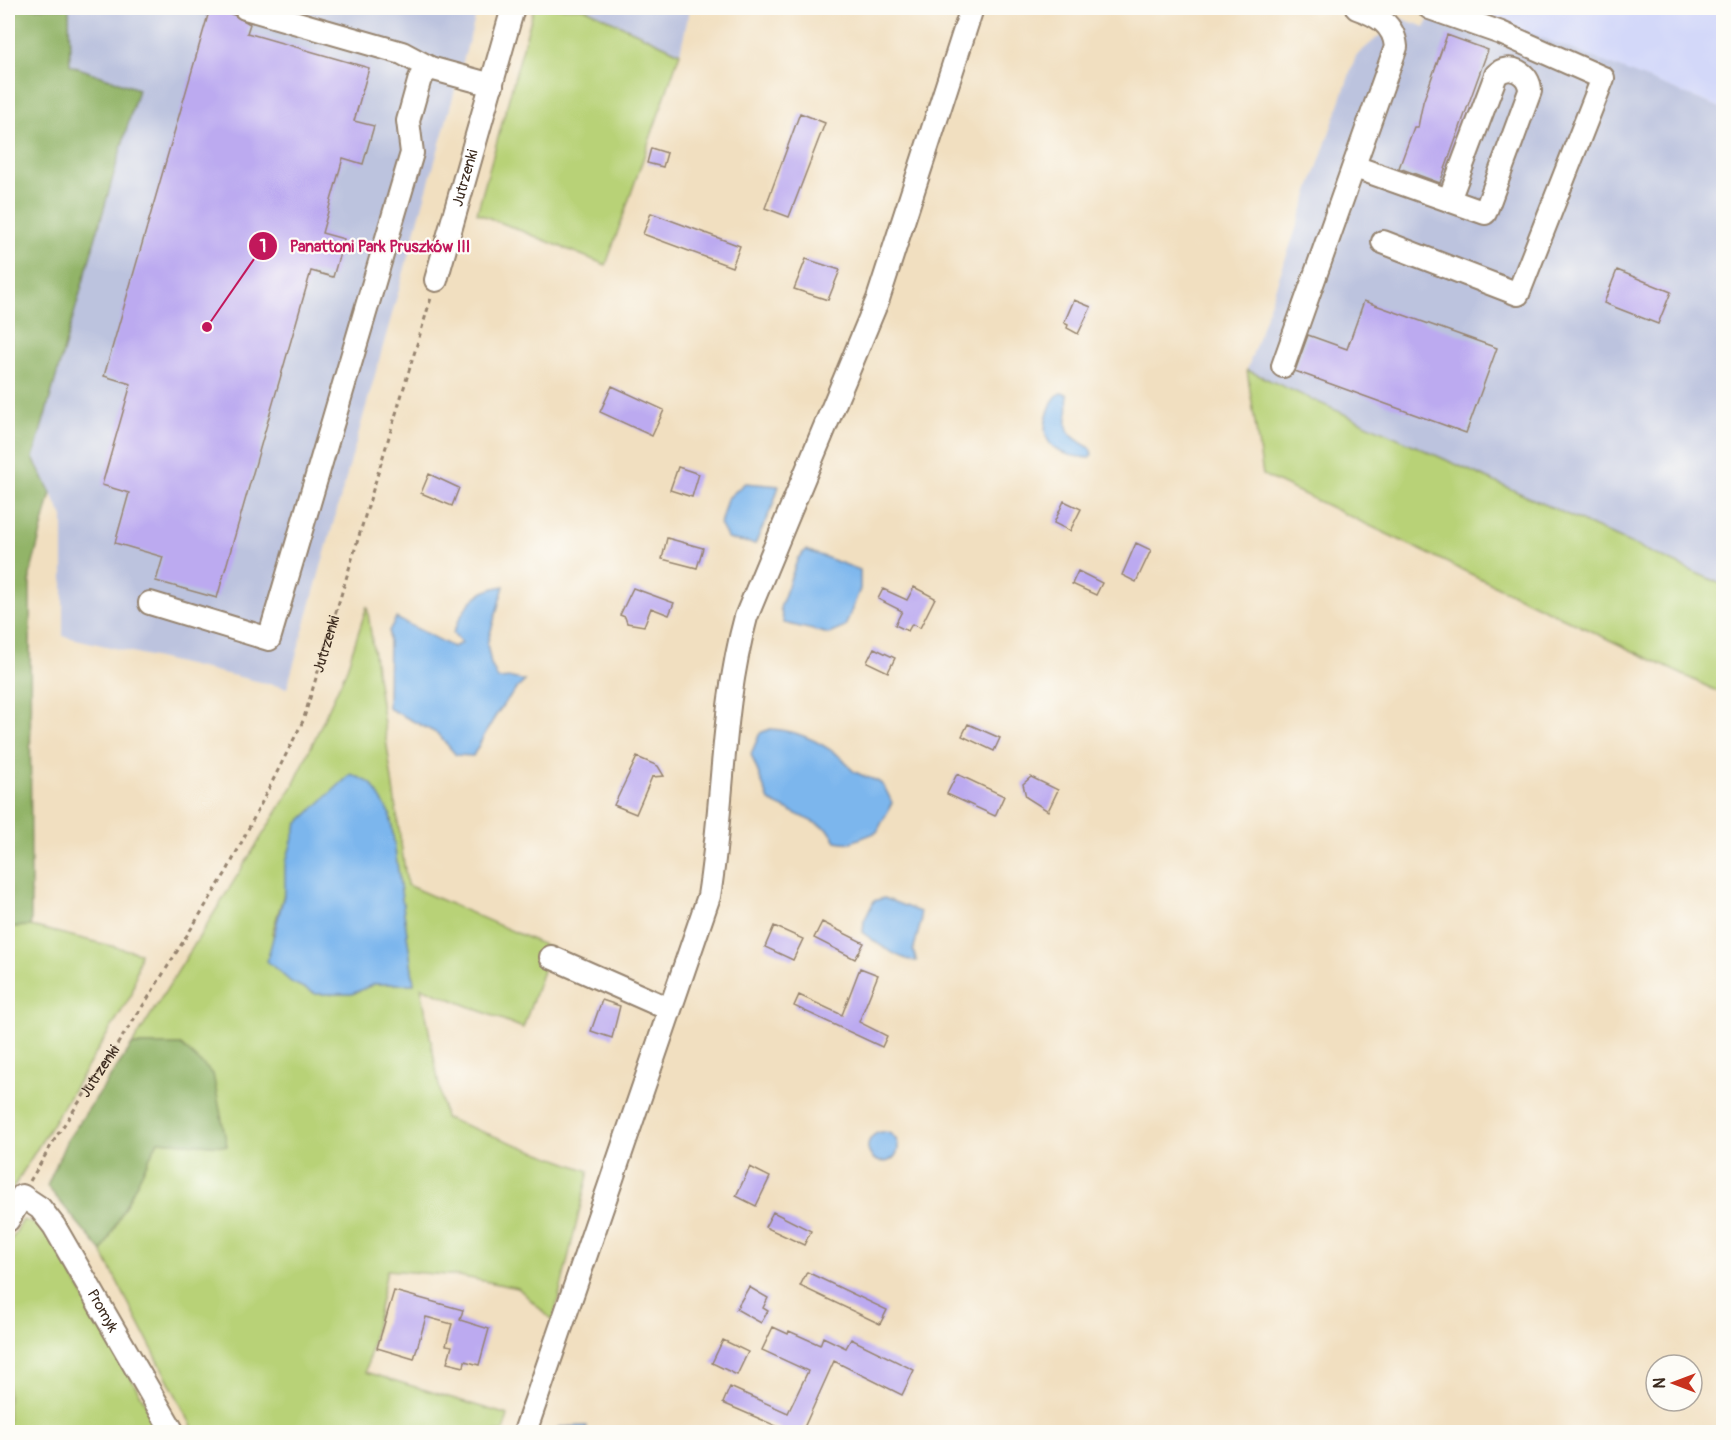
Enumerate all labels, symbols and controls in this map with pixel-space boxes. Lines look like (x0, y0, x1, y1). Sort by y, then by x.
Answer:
street label: Jutrzenki (448, 147, 482, 209)
callout: Panattoni Park Pruszków III (248, 229, 482, 263)
text: 1 (259, 235, 267, 258)
text: Panattoni Park Pruszków III (290, 237, 470, 257)
street label: Jutrzenki (309, 613, 344, 675)
street label: Jutrzenki (75, 1041, 124, 1101)
street label: Promyk (83, 1286, 123, 1336)
north arrow (1644, 1353, 1704, 1413)
text: N (1650, 1377, 1670, 1388)

